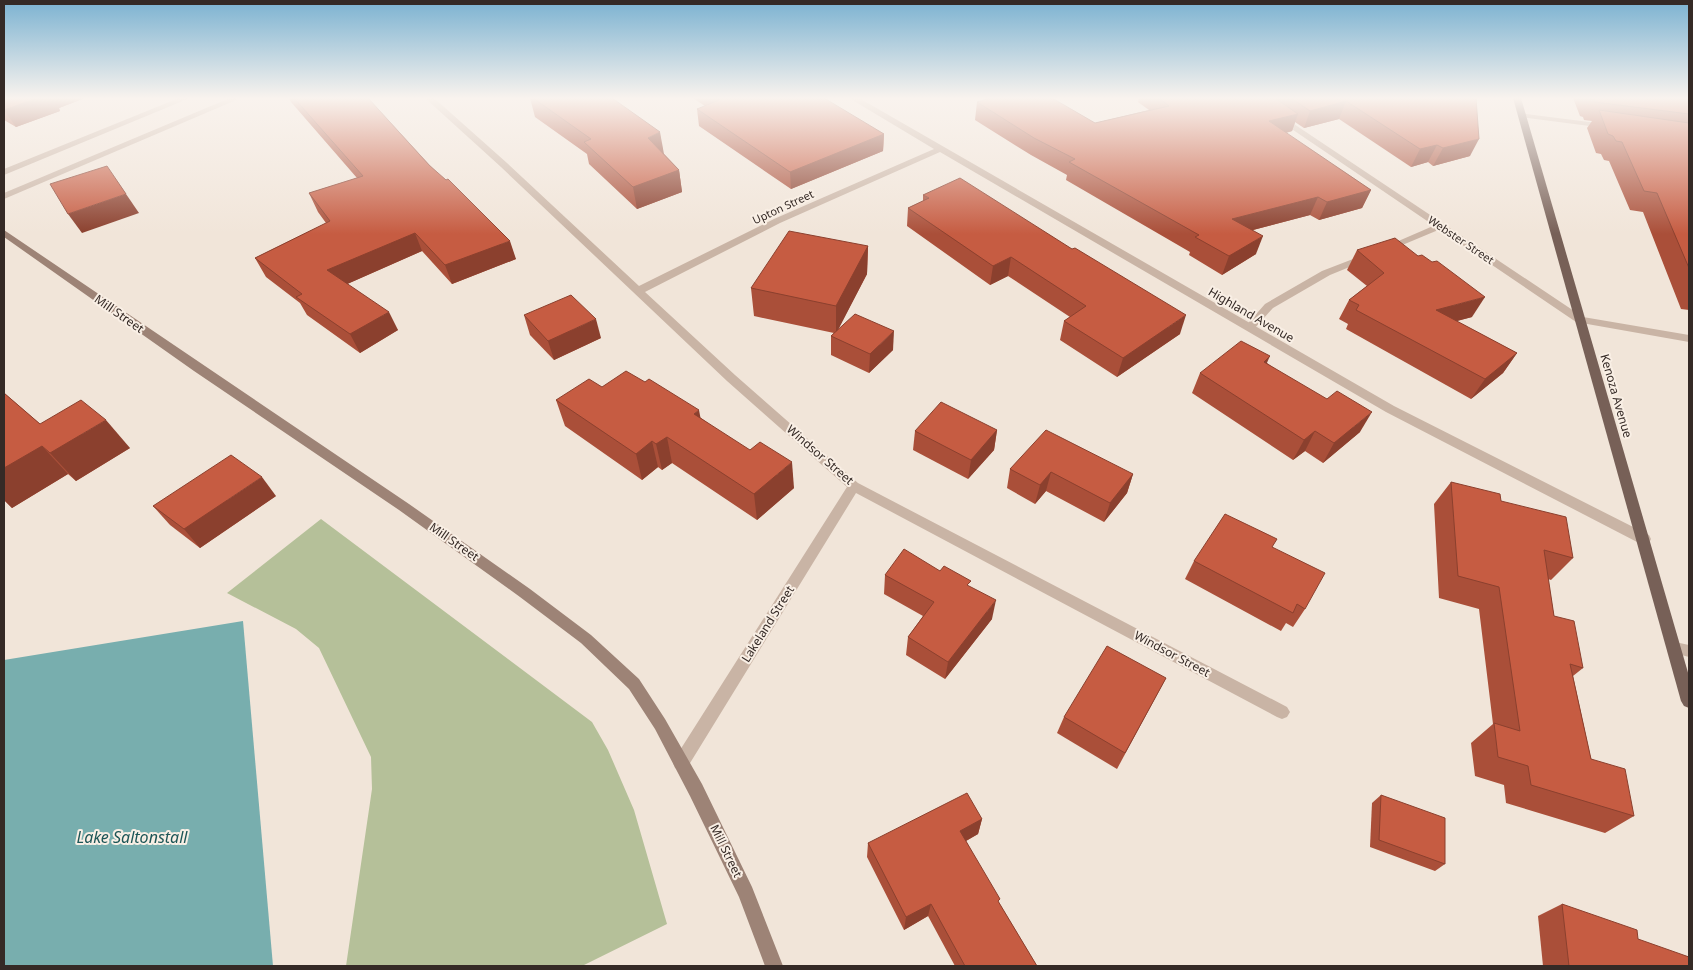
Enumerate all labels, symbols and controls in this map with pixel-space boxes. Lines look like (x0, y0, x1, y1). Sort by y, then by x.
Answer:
street label: Upton Street (750, 186, 816, 227)
street label: Webster Street (1425, 212, 1497, 267)
street label: Highland Avenue (1205, 283, 1298, 346)
street label: Mill Street (91, 290, 148, 337)
street label: Kenoza Avenue (1596, 352, 1637, 440)
street label: Windsor Street (783, 421, 858, 489)
street label: Mill Street (426, 518, 483, 565)
street label: Lakeland Street (737, 582, 798, 665)
street label: Windsor Street (1131, 626, 1214, 681)
street label: Mill Street (706, 822, 747, 881)
water label: Lake Saltonstall (77, 826, 188, 848)

